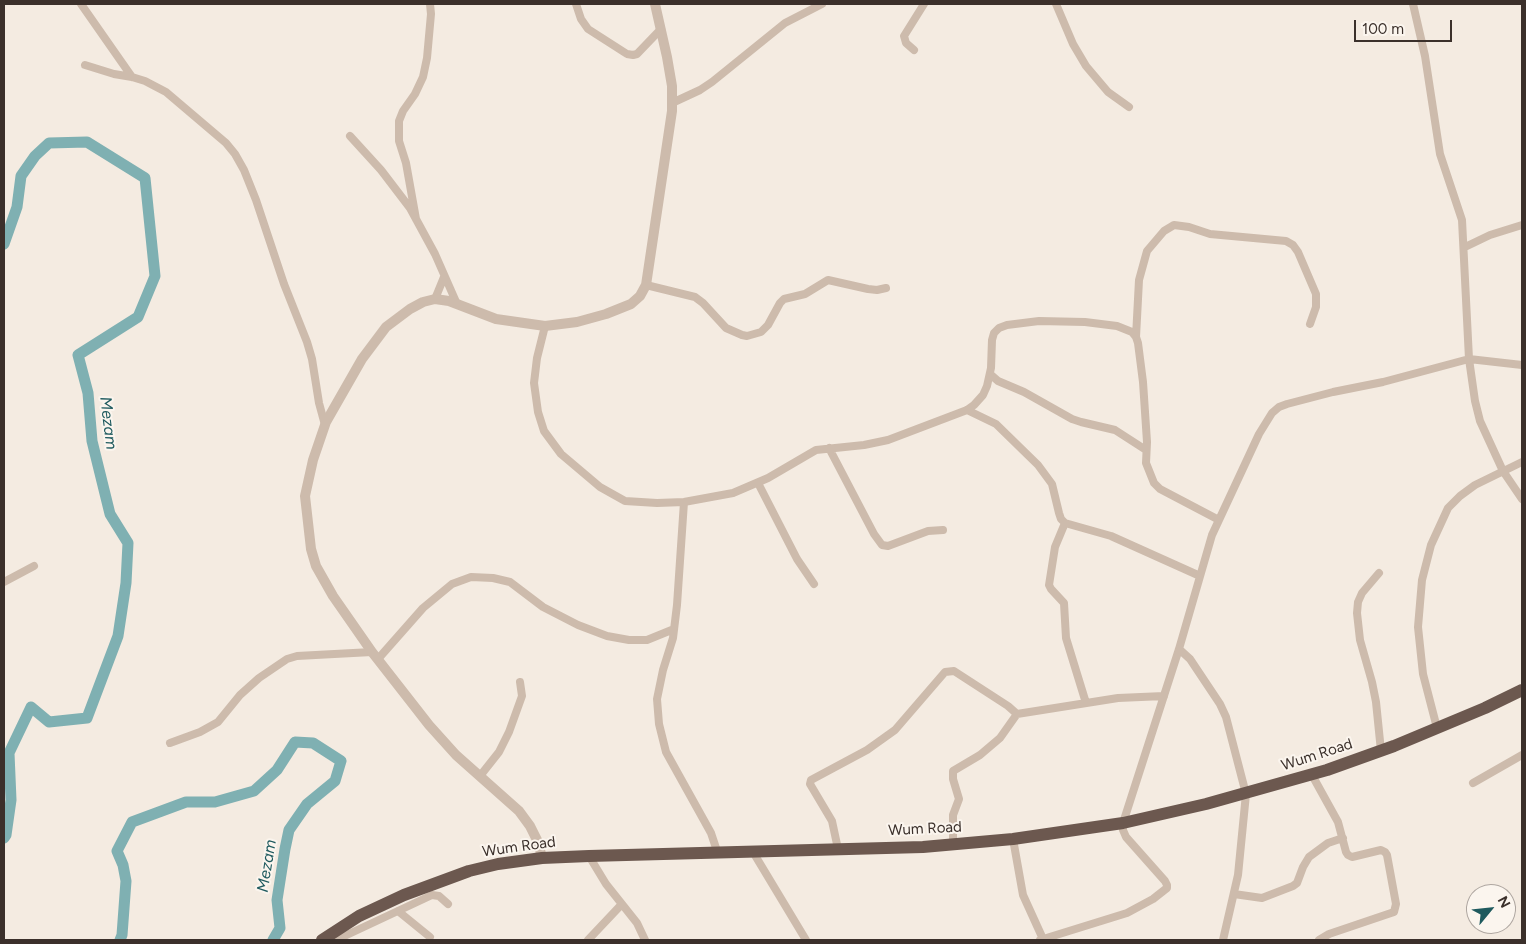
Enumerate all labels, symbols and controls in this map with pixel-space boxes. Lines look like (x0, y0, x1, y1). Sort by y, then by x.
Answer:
scale bar (1356, 10, 1454, 42)
text: 100 m (1362, 20, 1404, 38)
water label: Mezam (95, 395, 121, 451)
street label: Wum Road (1279, 735, 1355, 775)
street label: Wum Road (888, 818, 962, 840)
street label: Wum Road (481, 833, 557, 861)
water label: Mezam (253, 838, 281, 894)
north arrow (1466, 884, 1516, 934)
text: N (1494, 893, 1514, 911)

